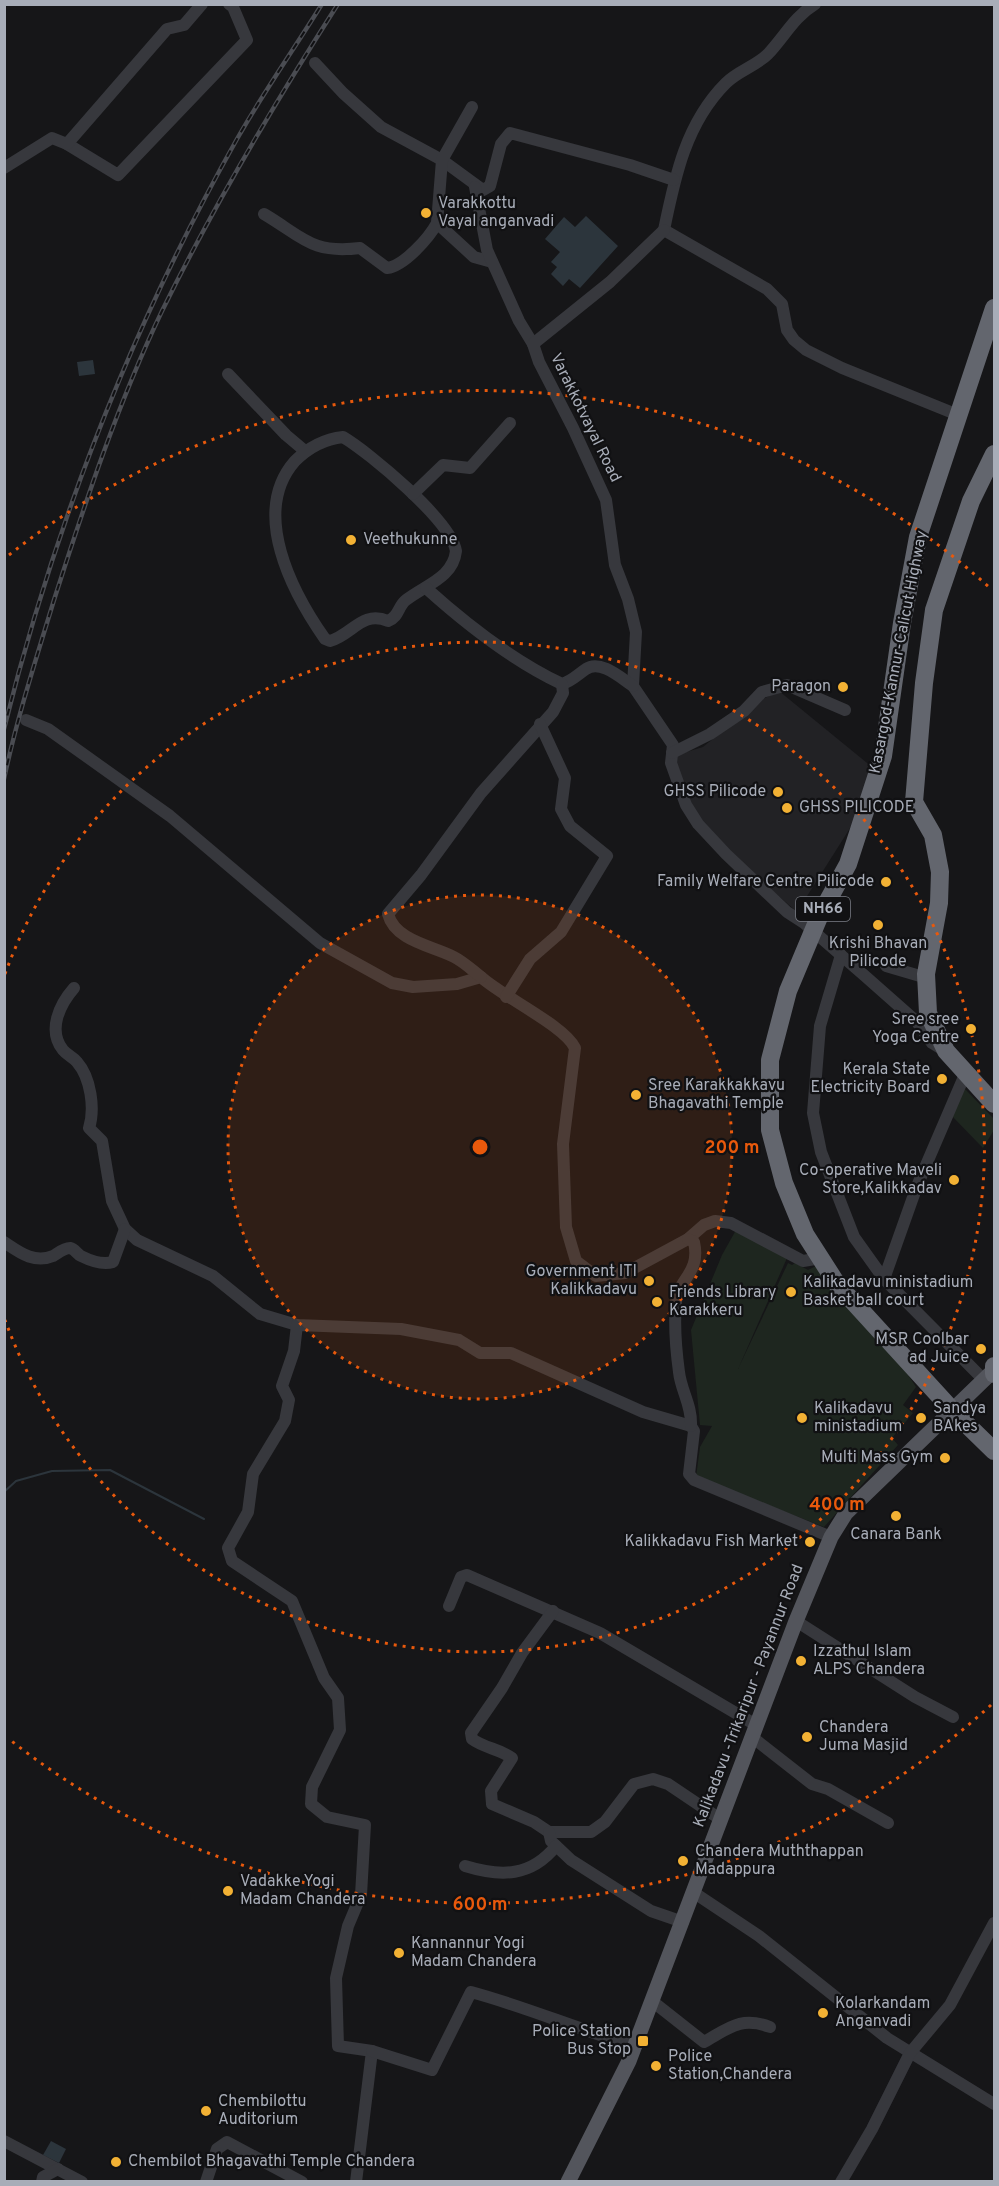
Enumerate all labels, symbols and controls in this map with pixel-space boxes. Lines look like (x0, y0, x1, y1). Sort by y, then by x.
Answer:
place label: Varakkottu Vayal anganvadi (438, 194, 554, 232)
marker: Varakkottu Vayal anganvadi (419, 206, 433, 220)
street label: Varakkotvayal Road (545, 350, 625, 486)
street label: Kasargod-Kannur-Calicut Highway (866, 529, 932, 775)
place label: Veethukunne (363, 530, 457, 550)
marker: Veethukunne (344, 533, 358, 547)
place label: Paragon (771, 677, 831, 697)
marker: Paragon (836, 680, 850, 694)
place label: GHSS Pilicode (664, 782, 766, 802)
marker: GHSS Pilicode (771, 785, 785, 799)
place label: GHSS PILICODE (799, 798, 914, 818)
marker: GHSS PILICODE (780, 801, 794, 815)
place label: Family Welfare Centre Pilicode (657, 872, 874, 892)
marker: Family Welfare Centre Pilicode (879, 875, 893, 889)
road number: NH66 (796, 897, 850, 921)
marker: Krishi Bhavan Pilicode (871, 918, 885, 932)
place label: Krishi Bhavan Pilicode (829, 934, 927, 972)
place label: Sree sree Yoga Centre (872, 1010, 959, 1048)
marker: Sree sree Yoga Centre (964, 1022, 978, 1036)
place label: Kerala State Electricity Board (811, 1060, 930, 1098)
marker: Kerala State Electricity Board (935, 1072, 949, 1086)
place label: Sree Karakkakkavu Bhagavathi Temple (648, 1076, 785, 1114)
marker: Sree Karakkakkavu Bhagavathi Temple (629, 1088, 643, 1102)
centre of rings (470, 1137, 490, 1157)
text: 200 m (704, 1137, 760, 1160)
place label: Co-operative Maveli Store,Kalikkadav (799, 1161, 942, 1199)
marker: Co-operative Maveli Store,Kalikkadav (947, 1173, 961, 1187)
place label: Government ITI Kalikkadavu (526, 1262, 637, 1300)
place label: Kalikadavu ministadium Basket ball court (803, 1273, 973, 1311)
marker: Government ITI Kalikkadavu (642, 1274, 656, 1288)
place label: Friends Library Karakkeru (669, 1283, 777, 1321)
marker: Kalikadavu ministadium Basket ball court (784, 1285, 798, 1299)
marker: Friends Library Karakkeru (650, 1295, 664, 1309)
place label: MSR Coolbar ad Juice (875, 1330, 969, 1368)
marker: MSR Coolbar ad Juice (974, 1342, 988, 1356)
place label: Kalikadavu ministadium (814, 1399, 902, 1437)
place label: Sandya BAkes (933, 1399, 986, 1437)
marker: Kalikadavu ministadium (795, 1411, 809, 1425)
marker: Sandya BAkes (914, 1411, 928, 1425)
place label: Multi Mass Gym (821, 1448, 933, 1468)
marker: Multi Mass Gym (938, 1451, 952, 1465)
text: 400 m (809, 1494, 865, 1517)
marker: Canara Bank (889, 1509, 903, 1523)
place label: Canara Bank (850, 1525, 942, 1545)
place label: Kalikkadavu Fish Market (624, 1532, 798, 1552)
marker: Kalikkadavu Fish Market (803, 1535, 817, 1549)
street label: Kalikadavu -Trikaripur - Payannur Road (689, 1562, 809, 1830)
place label: Izzathul Islam ALPS Chandera (813, 1642, 925, 1680)
marker: Izzathul Islam ALPS Chandera (794, 1654, 808, 1668)
place label: Chandera Juma Masjid (819, 1718, 908, 1756)
marker: Chandera Juma Masjid (800, 1730, 814, 1744)
place label: Chandera Muththappan Madappura (695, 1842, 864, 1880)
marker: Chandera Muththappan Madappura (676, 1854, 690, 1868)
place label: Vadakke Yogi Madam Chandera (240, 1872, 365, 1910)
marker: Vadakke Yogi Madam Chandera (221, 1884, 235, 1898)
text: 600 m (452, 1894, 508, 1917)
place label: Kannannur Yogi Madam Chandera (411, 1934, 536, 1972)
marker: Kannannur Yogi Madam Chandera (392, 1946, 406, 1960)
place label: Kolarkandam Anganvadi (835, 1994, 930, 2032)
marker: Kolarkandam Anganvadi (816, 2006, 830, 2020)
place label: Police Station Bus Stop (532, 2022, 631, 2060)
marker: Police Station Bus Stop (636, 2034, 650, 2048)
place label: Police Station,Chandera (668, 2047, 792, 2085)
marker: Police Station,Chandera (649, 2059, 663, 2073)
place label: Chembilottu Auditorium (218, 2092, 306, 2130)
marker: Chembilottu Auditorium (199, 2104, 213, 2118)
place label: Chembilot Bhagavathi Temple Chandera (128, 2152, 415, 2172)
marker: Chembilot Bhagavathi Temple Chandera (109, 2155, 123, 2169)

